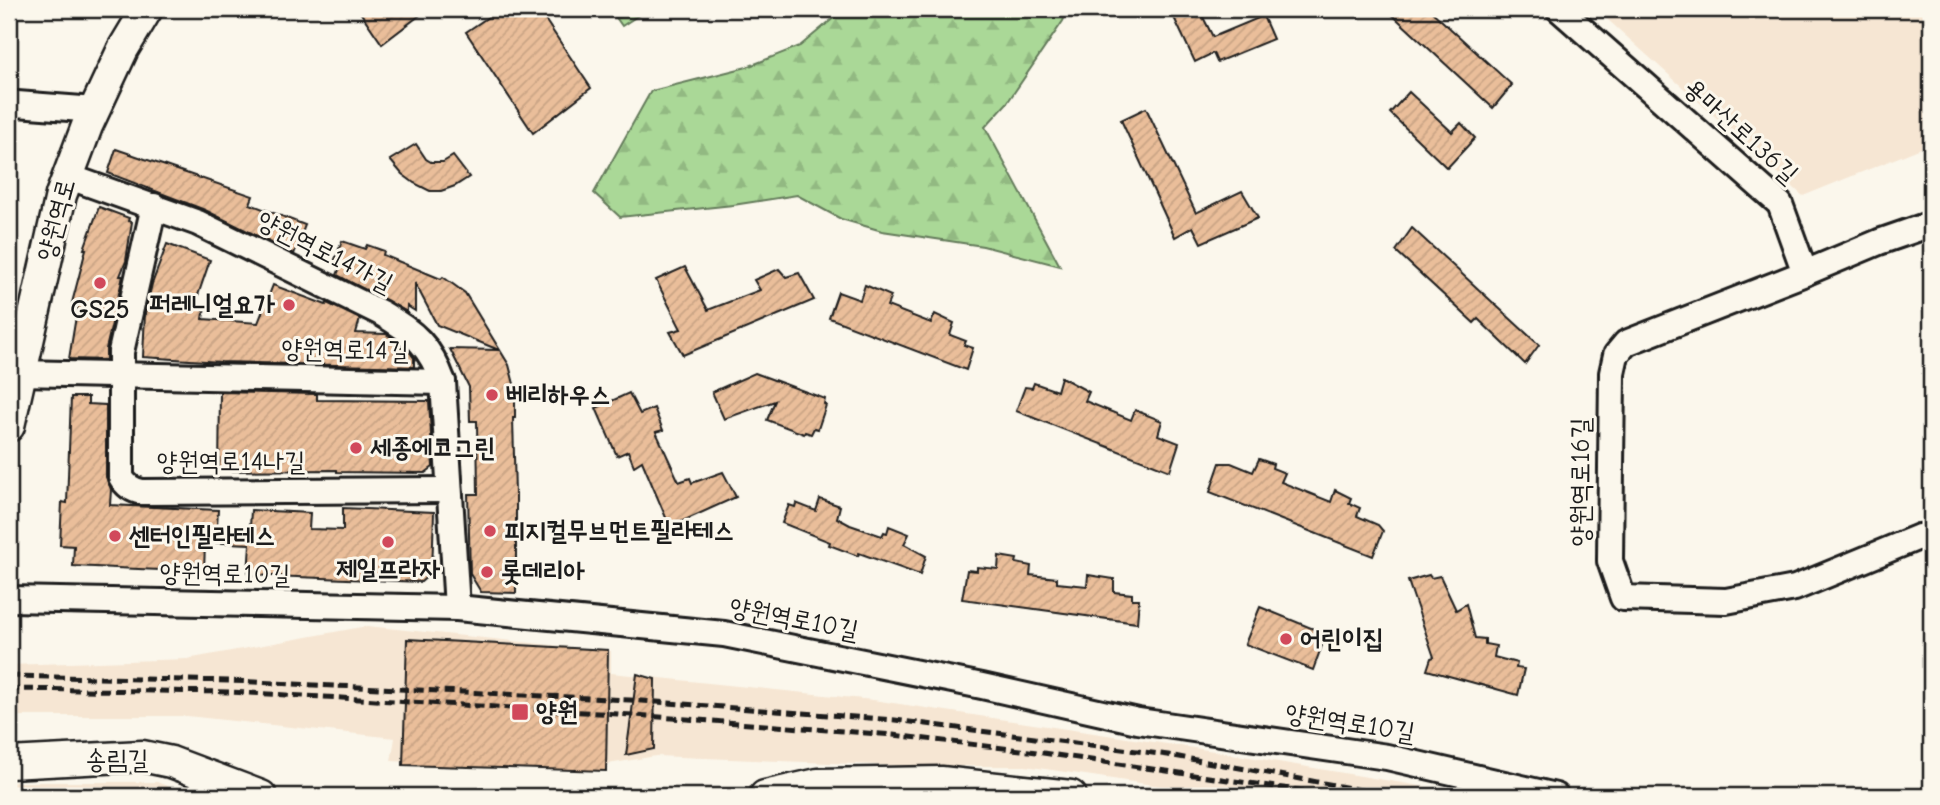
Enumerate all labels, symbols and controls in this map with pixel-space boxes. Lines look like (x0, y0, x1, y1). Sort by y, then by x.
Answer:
street label: 용마산로136길 (1678, 72, 1804, 190)
street label: 양원역로 (31, 176, 81, 264)
street label: 양원역로14가길 (252, 205, 398, 299)
marker: GS25 (92, 275, 108, 291)
place label: 퍼레니얼요가 (149, 290, 275, 320)
place label: GS25 (70, 295, 130, 325)
marker: 퍼레니얼요가 (281, 297, 297, 313)
street label: 양원역로14길 (281, 334, 409, 366)
place label: 베리하우스 (506, 380, 611, 410)
marker: 베리하우스 (484, 387, 500, 403)
street label: 양원역로16길 (1566, 417, 1596, 547)
place label: 세종에코그린 (370, 433, 496, 463)
marker: 세종에코그린 (348, 440, 364, 456)
street label: 양원역로14나길 (157, 447, 305, 477)
place label: 피지컬무브먼트필라테스 (504, 516, 734, 546)
place label: 센터인필라테스 (128, 521, 275, 551)
marker: 피지컬무브먼트필라테스 (482, 523, 498, 539)
marker: 센터인필라테스 (107, 528, 123, 544)
marker: 제일프라자 (380, 534, 396, 550)
place label: 제일프라자 (336, 554, 440, 584)
place label: 롯데리아 (501, 557, 585, 587)
street label: 양원역로10길 (159, 558, 291, 590)
marker: 롯데리아 (479, 564, 495, 580)
street label: 양원역로10길 (727, 592, 861, 646)
place label: 어린이집 (1300, 624, 1384, 654)
marker: 어린이집 (1278, 631, 1294, 647)
place label: 양원 (536, 697, 578, 727)
street label: 양원역로10길 (1283, 698, 1417, 748)
marker: 양원 (510, 702, 530, 722)
street label: 송림길 (86, 745, 148, 775)

